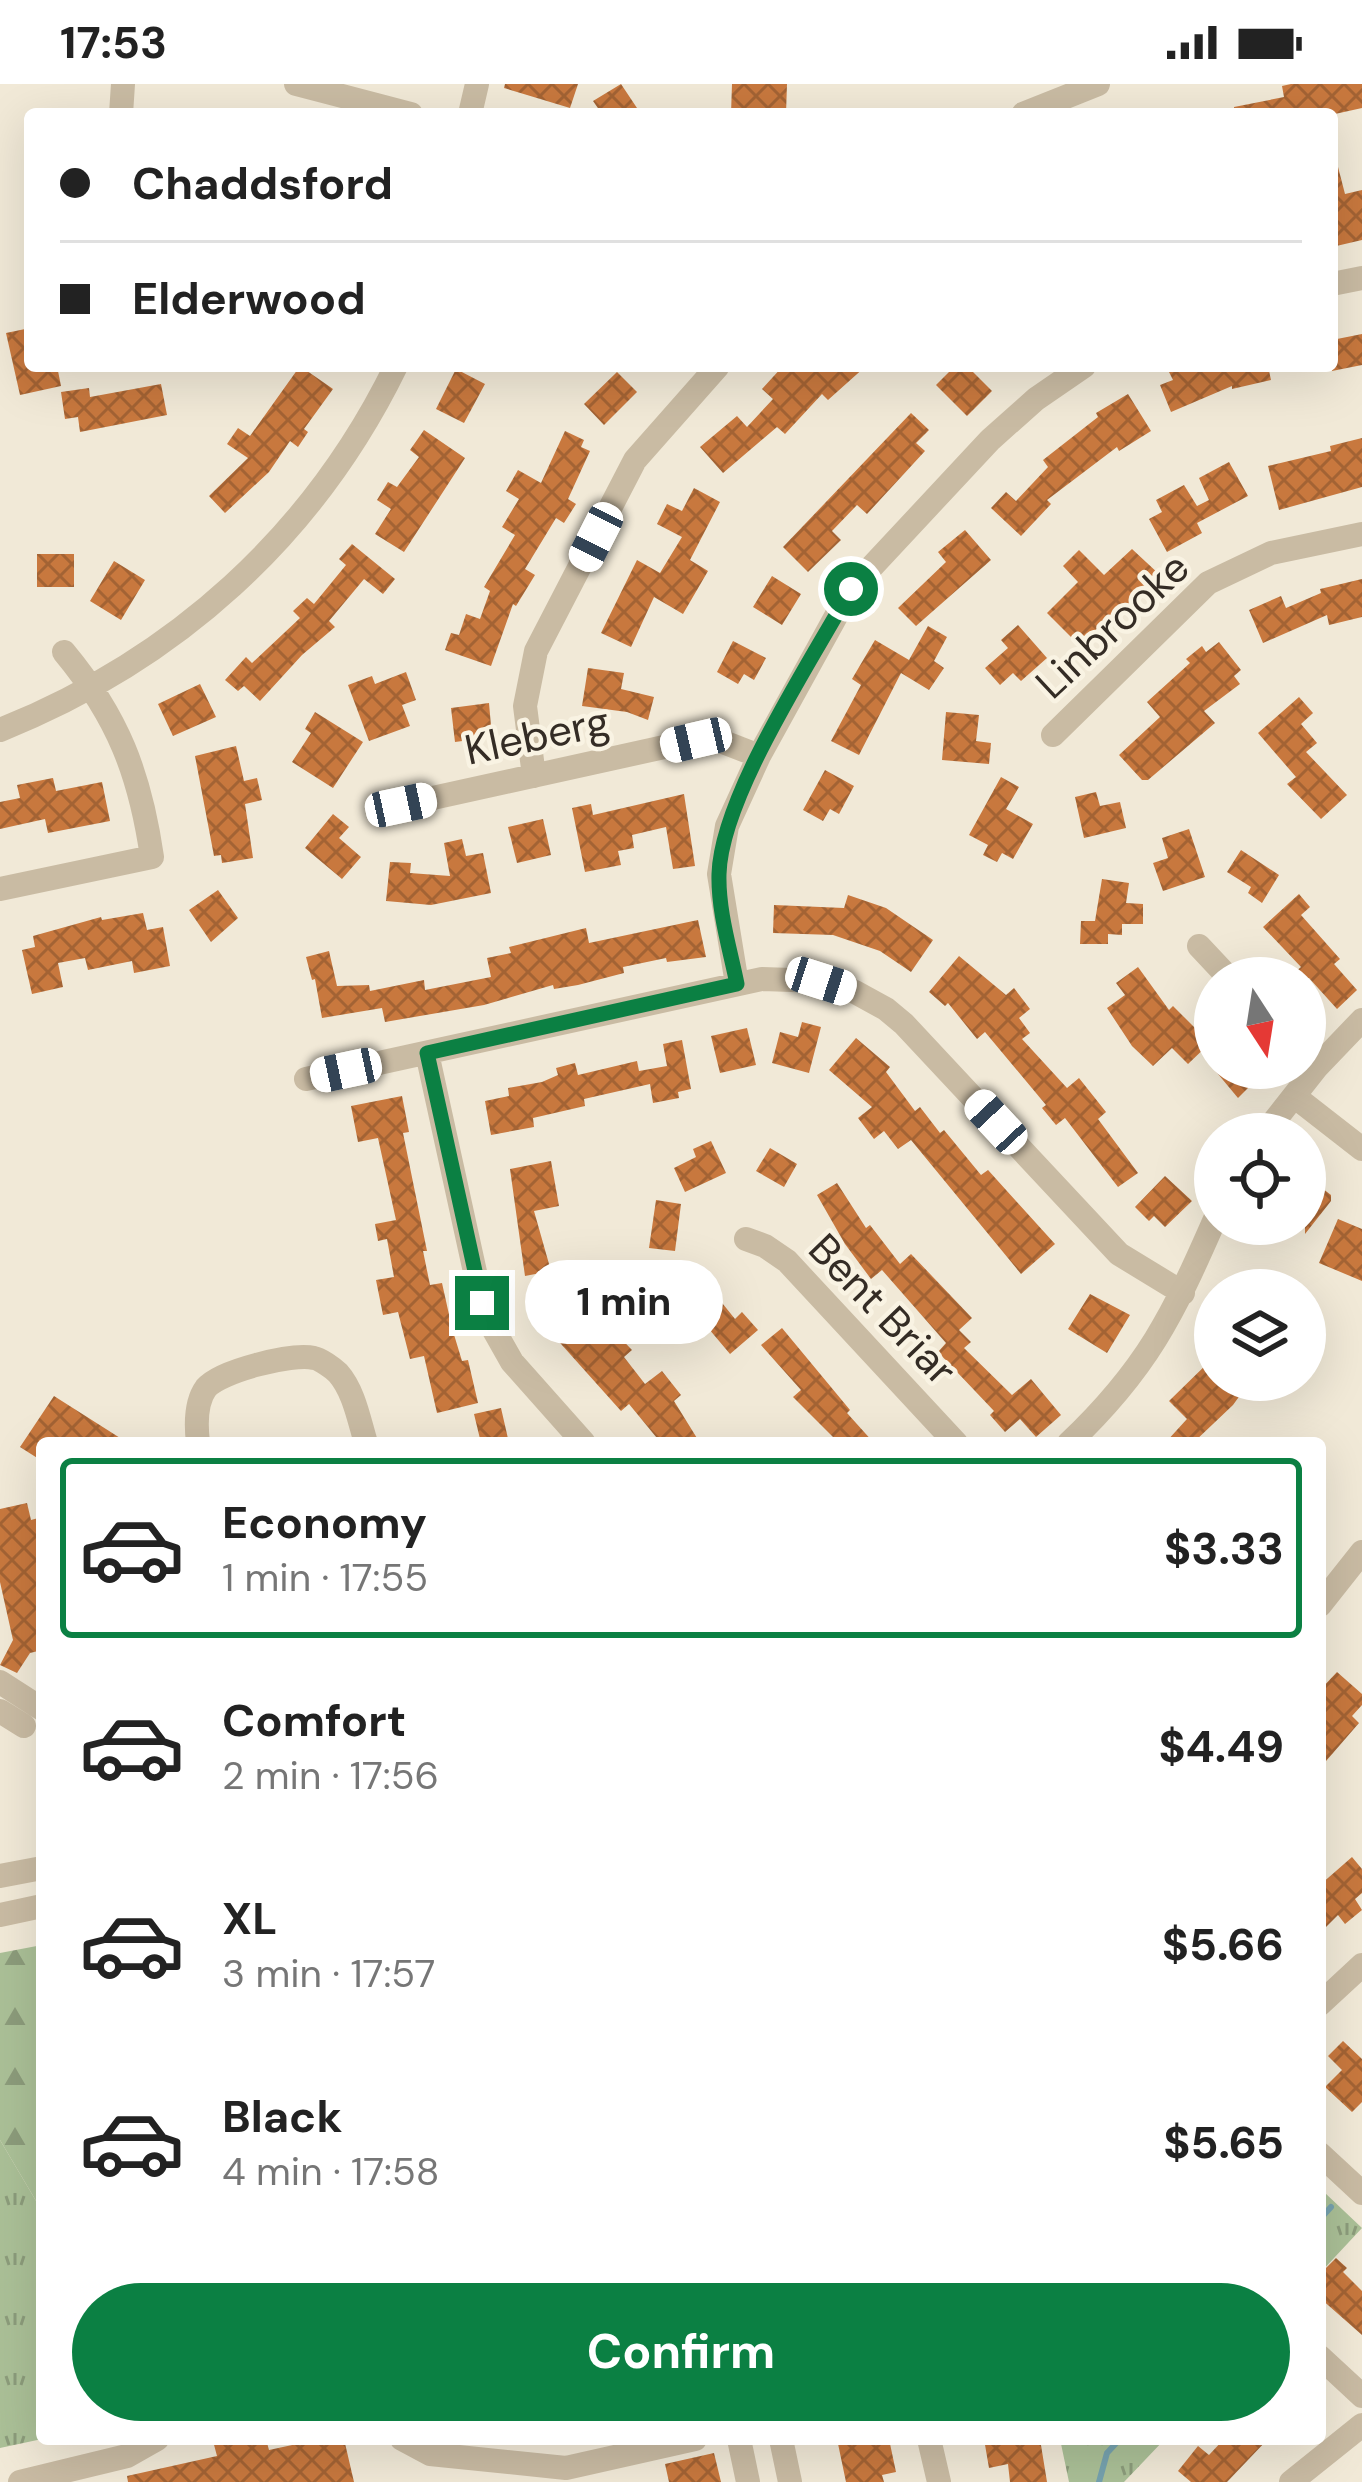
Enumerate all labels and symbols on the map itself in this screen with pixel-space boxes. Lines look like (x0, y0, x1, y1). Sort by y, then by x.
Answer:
car (564, 497, 628, 577)
street label: Linbrooke (1024, 540, 1201, 711)
route start (824, 562, 878, 616)
street label: Kleberg (460, 693, 614, 778)
car (657, 714, 735, 766)
car (362, 780, 440, 830)
car (781, 953, 861, 1009)
north arrow (1194, 957, 1326, 1089)
car (307, 1045, 385, 1095)
car (958, 1083, 1034, 1161)
street label: Bent Briar (797, 1222, 969, 1397)
callout: 1 min (524, 1261, 722, 1345)
route end (455, 1276, 509, 1330)

